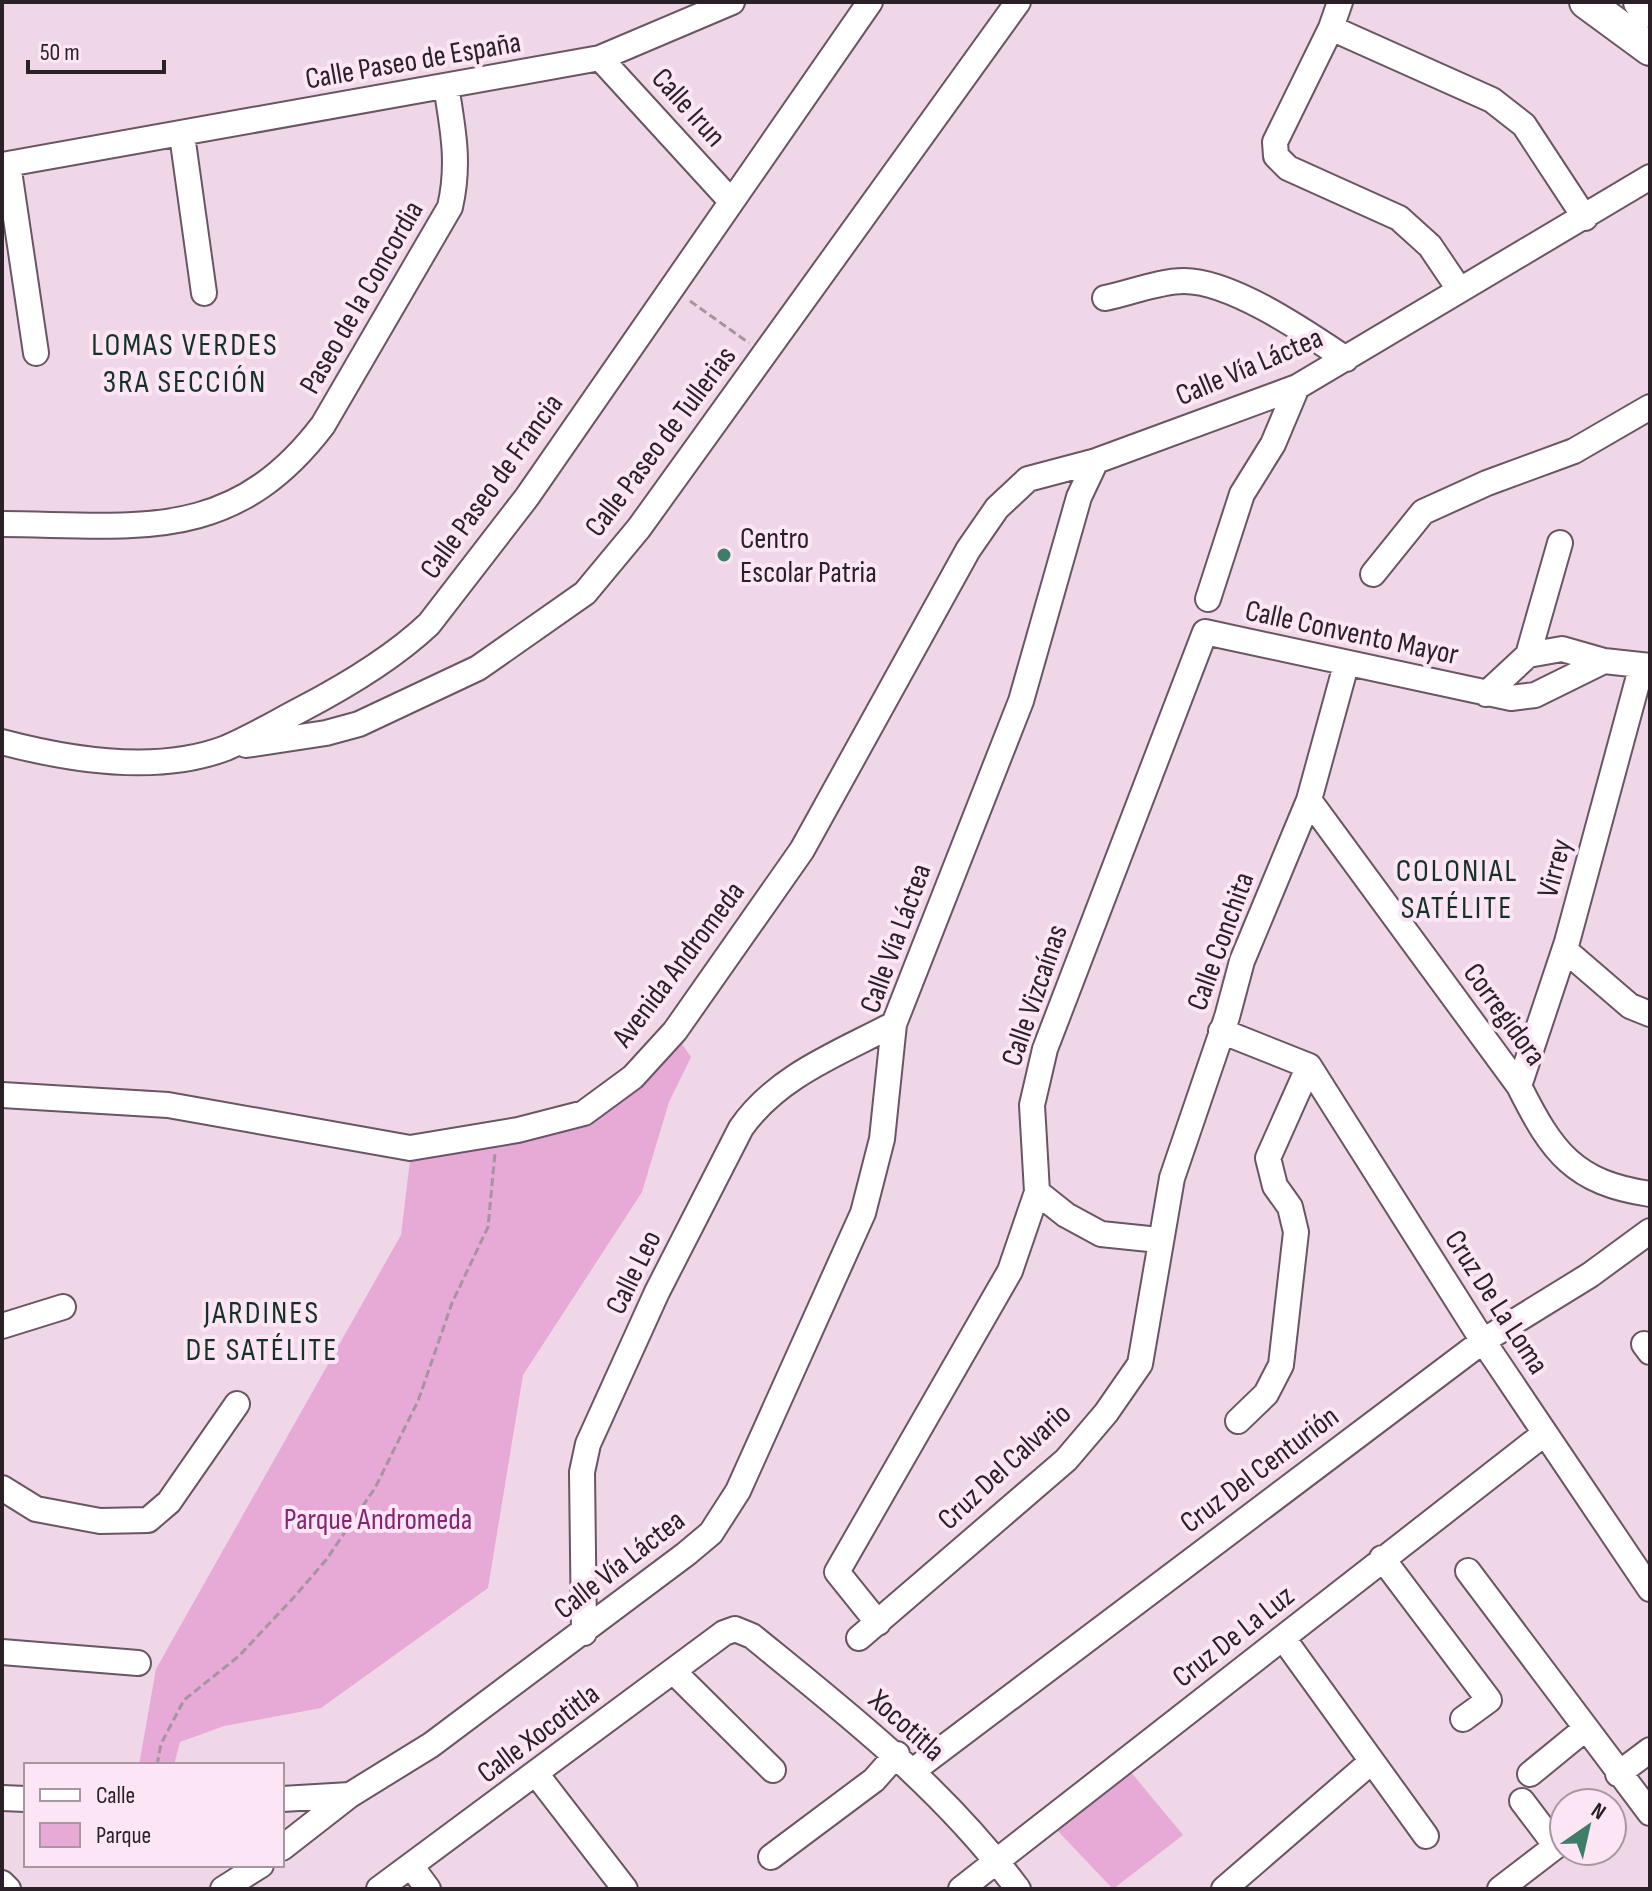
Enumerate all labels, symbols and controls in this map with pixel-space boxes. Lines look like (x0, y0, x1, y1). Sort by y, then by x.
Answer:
scale bar (28, 24, 164, 74)
street label: Calle Paseo de España (303, 24, 524, 98)
text: 50 m (40, 38, 80, 67)
street label: Calle Irun (644, 61, 733, 155)
street label: Paseo de la Concordia (292, 195, 432, 400)
street label: Calle Vía Láctea (1171, 320, 1328, 414)
district label: LOMAS VERDES 3RA SECCIÓN (91, 326, 279, 402)
street label: Calle Paseo de Tullerias (577, 339, 744, 544)
street label: Calle Paseo de Francia (413, 387, 571, 586)
place label: Centro Escolar Patria (740, 521, 877, 591)
marker: Centro Escolar Patria (715, 546, 733, 564)
street label: Calle Convento Mayor (1242, 593, 1462, 673)
street label: Virrey (1530, 835, 1580, 902)
district label: COLONIAL SATÉLITE (1396, 852, 1518, 928)
street label: Calle Vía Láctea (852, 859, 940, 1018)
street label: Calle Conchita (1179, 867, 1263, 1015)
street label: Avenida Andromeda (604, 875, 753, 1055)
street label: Calle Vizcaínas (994, 920, 1076, 1071)
street label: Corregidora (1455, 956, 1553, 1073)
street label: Cruz De La Loma (1436, 1224, 1556, 1381)
street label: Calle Leo (598, 1225, 670, 1320)
district label: JARDINES DE SATÉLITE (186, 1294, 338, 1370)
street label: Cruz Del Calvario (931, 1396, 1079, 1537)
street label: Cruz Del Centurión (1173, 1399, 1346, 1541)
park label: Parque Andromeda (284, 1502, 472, 1538)
street label: Calle Vía Láctea (547, 1503, 692, 1627)
street label: Cruz De La Luz (1166, 1578, 1302, 1695)
street label: Calle Xocotitla (471, 1676, 607, 1791)
street label: Xocotitla (860, 1682, 952, 1769)
legend (24, 1763, 284, 1867)
text: Calle (96, 1781, 135, 1810)
north arrow (1548, 1787, 1628, 1867)
text: N (1586, 1797, 1611, 1826)
text: Parque (96, 1821, 151, 1850)

